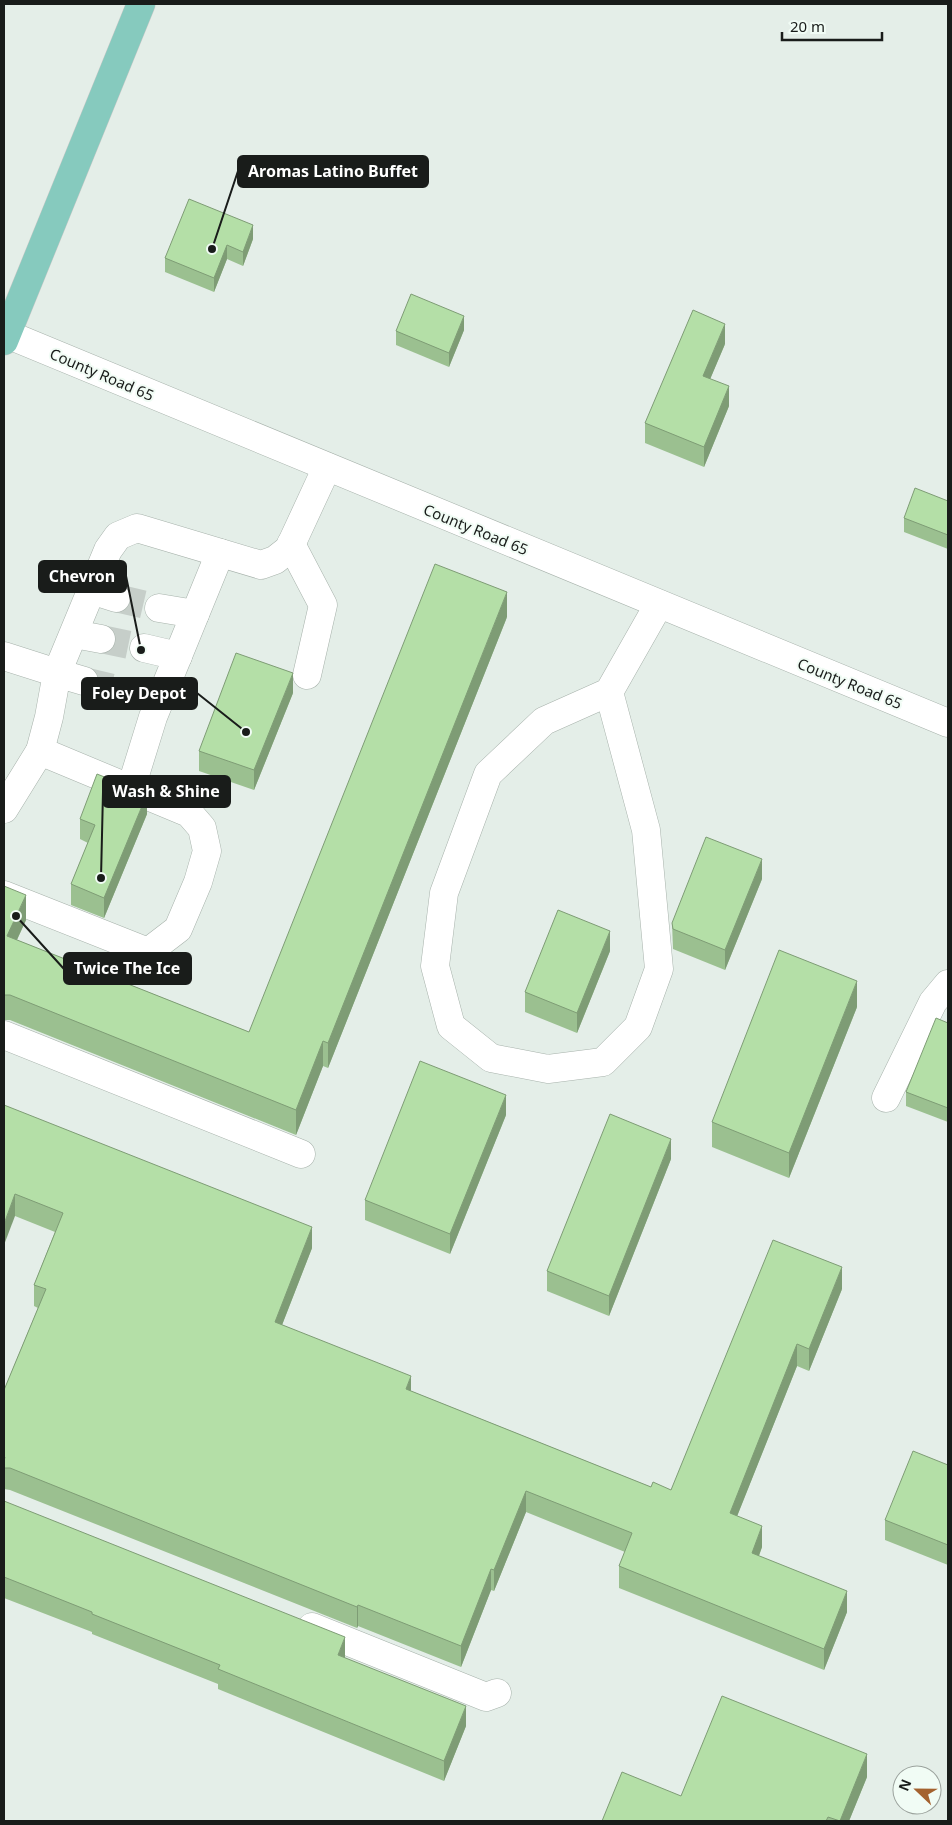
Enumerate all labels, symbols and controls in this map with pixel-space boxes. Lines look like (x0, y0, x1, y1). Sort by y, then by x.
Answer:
scale bar (782, 10, 882, 42)
text: 20 m (790, 16, 825, 36)
callout: Aromas Latino Buffet (238, 156, 428, 187)
text: Aromas Latino Buffet (248, 160, 418, 182)
street label: County Road 65 (47, 343, 157, 405)
street label: County Road 65 (421, 499, 531, 559)
callout: Chevron (39, 561, 126, 592)
text: Chevron (49, 565, 115, 587)
street label: County Road 65 (795, 653, 905, 713)
callout: Foley Depot (82, 678, 197, 709)
text: Foley Depot (92, 682, 186, 704)
callout: Wash & Shine (103, 776, 230, 807)
text: Wash & Shine (112, 780, 220, 802)
callout: Twice The Ice (64, 953, 191, 984)
text: Twice The Ice (74, 957, 180, 979)
north arrow (892, 1765, 942, 1815)
text: N (894, 1776, 915, 1794)

